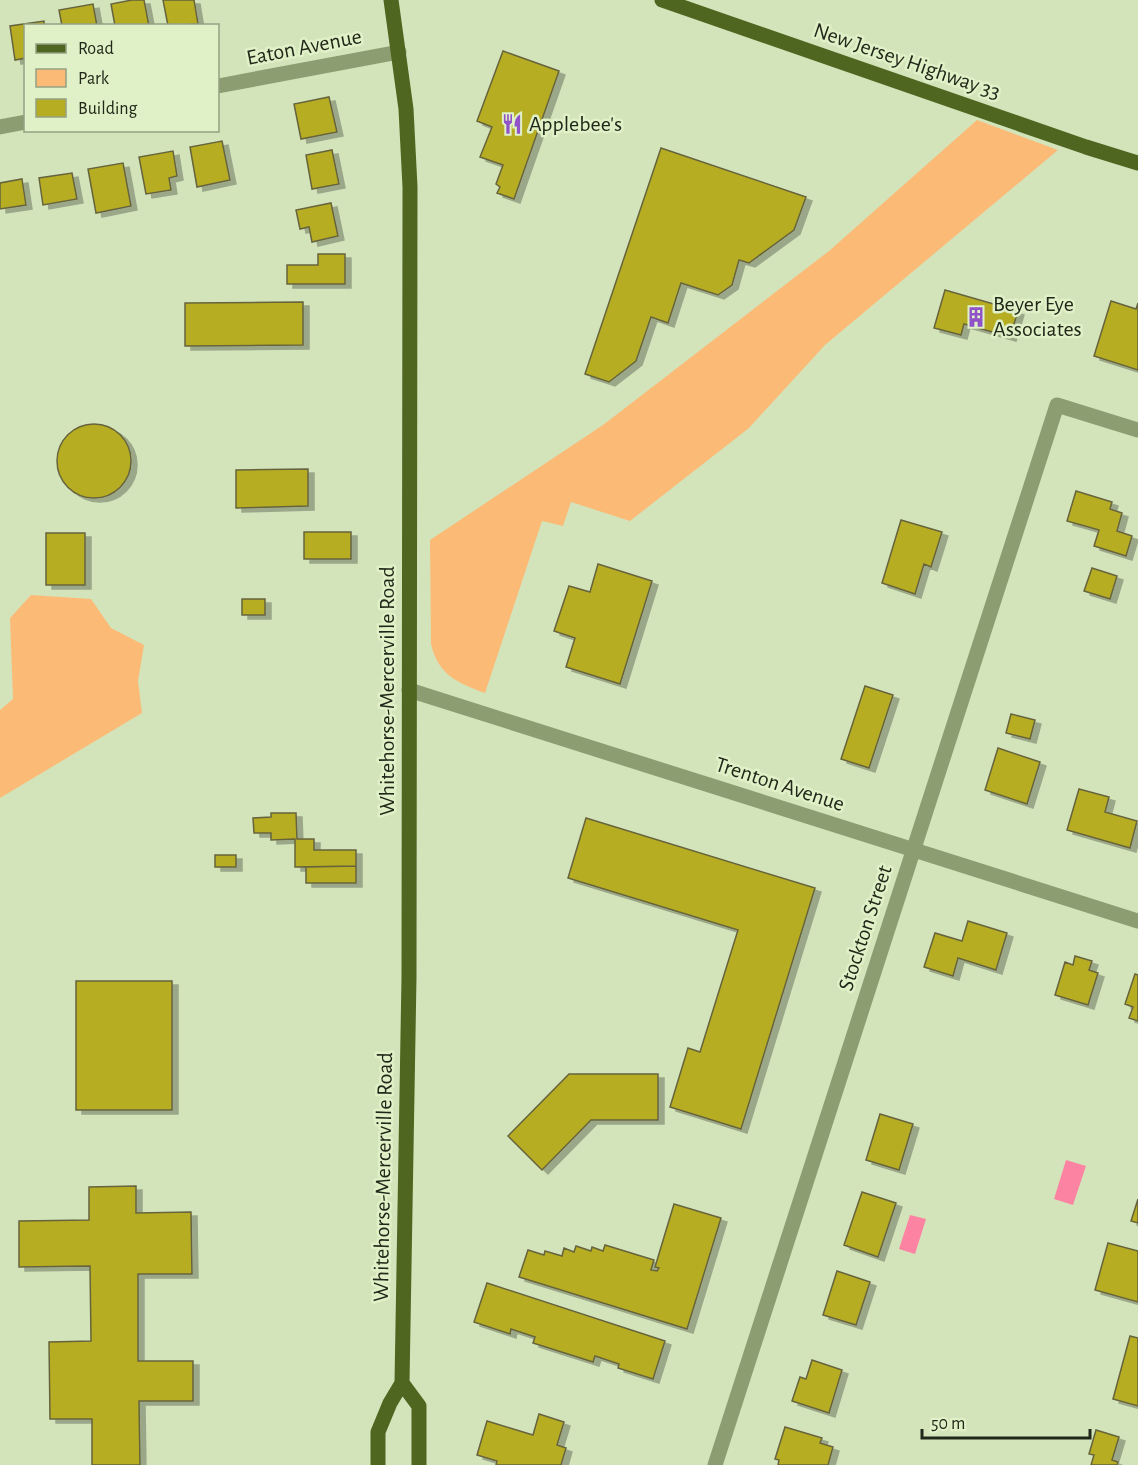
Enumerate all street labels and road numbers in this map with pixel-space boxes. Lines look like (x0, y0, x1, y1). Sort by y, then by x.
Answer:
street label: New Jersey Highway 33 (811, 19, 1003, 103)
street label: Eaton Avenue (245, 25, 363, 69)
street label: Whitehorse-Mercerville Road (376, 566, 398, 816)
street label: Trenton Avenue (713, 753, 847, 815)
street label: Stockton Street (834, 863, 896, 993)
street label: Whitehorse-Mercerville Road (370, 1052, 396, 1302)

